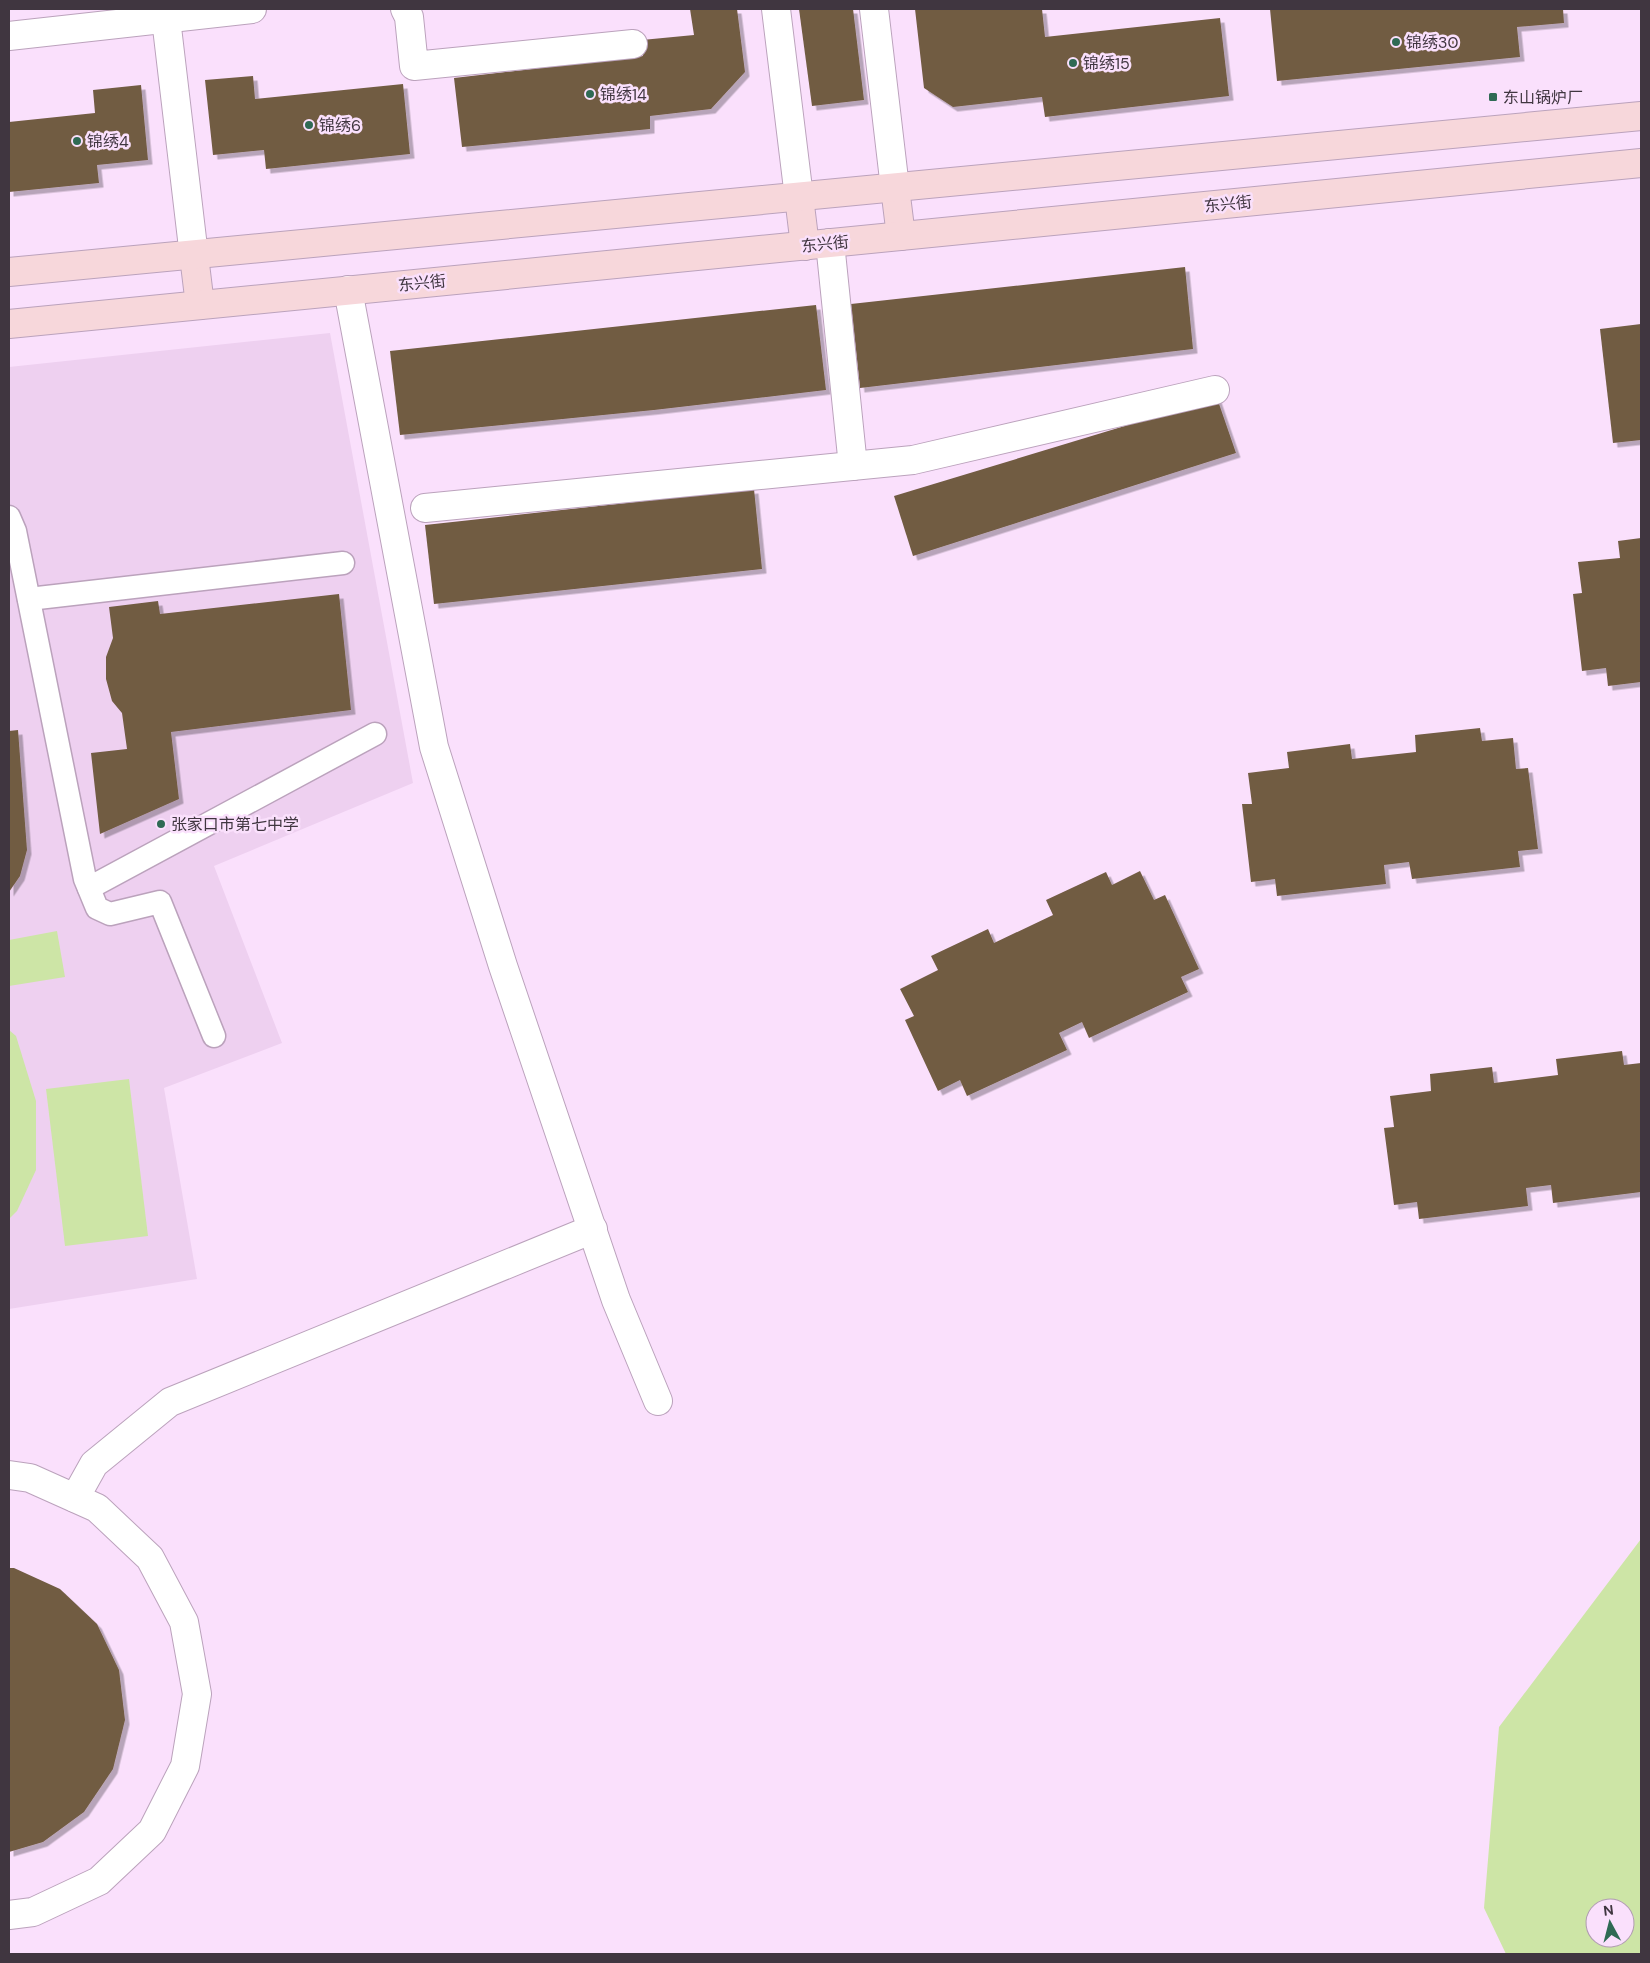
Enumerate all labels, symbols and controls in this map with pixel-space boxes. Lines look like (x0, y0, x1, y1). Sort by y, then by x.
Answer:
place label: 锦绣30 (1406, 32, 1458, 53)
marker: 锦绣30 (1390, 36, 1402, 48)
place label: 锦绣15 (1083, 53, 1130, 74)
marker: 锦绣15 (1067, 57, 1079, 69)
place label: 锦绣14 (600, 84, 647, 105)
place label: 东山锅炉厂 (1503, 87, 1583, 108)
marker: 锦绣14 (584, 88, 596, 100)
marker: 东山锅炉厂 (1487, 91, 1499, 103)
place label: 锦绣6 (319, 115, 361, 136)
marker: 锦绣6 (303, 119, 315, 131)
place label: 锦绣4 (87, 131, 129, 152)
marker: 锦绣4 (71, 135, 83, 147)
street label: 东兴街 (1203, 191, 1253, 217)
street label: 东兴街 (800, 231, 850, 257)
street label: 东兴街 (397, 270, 447, 296)
place label: 张家口市第七中学 (171, 814, 299, 835)
marker: 张家口市第七中学 (155, 818, 167, 830)
north arrow (1585, 1898, 1635, 1948)
text: N (1602, 1901, 1615, 1920)

